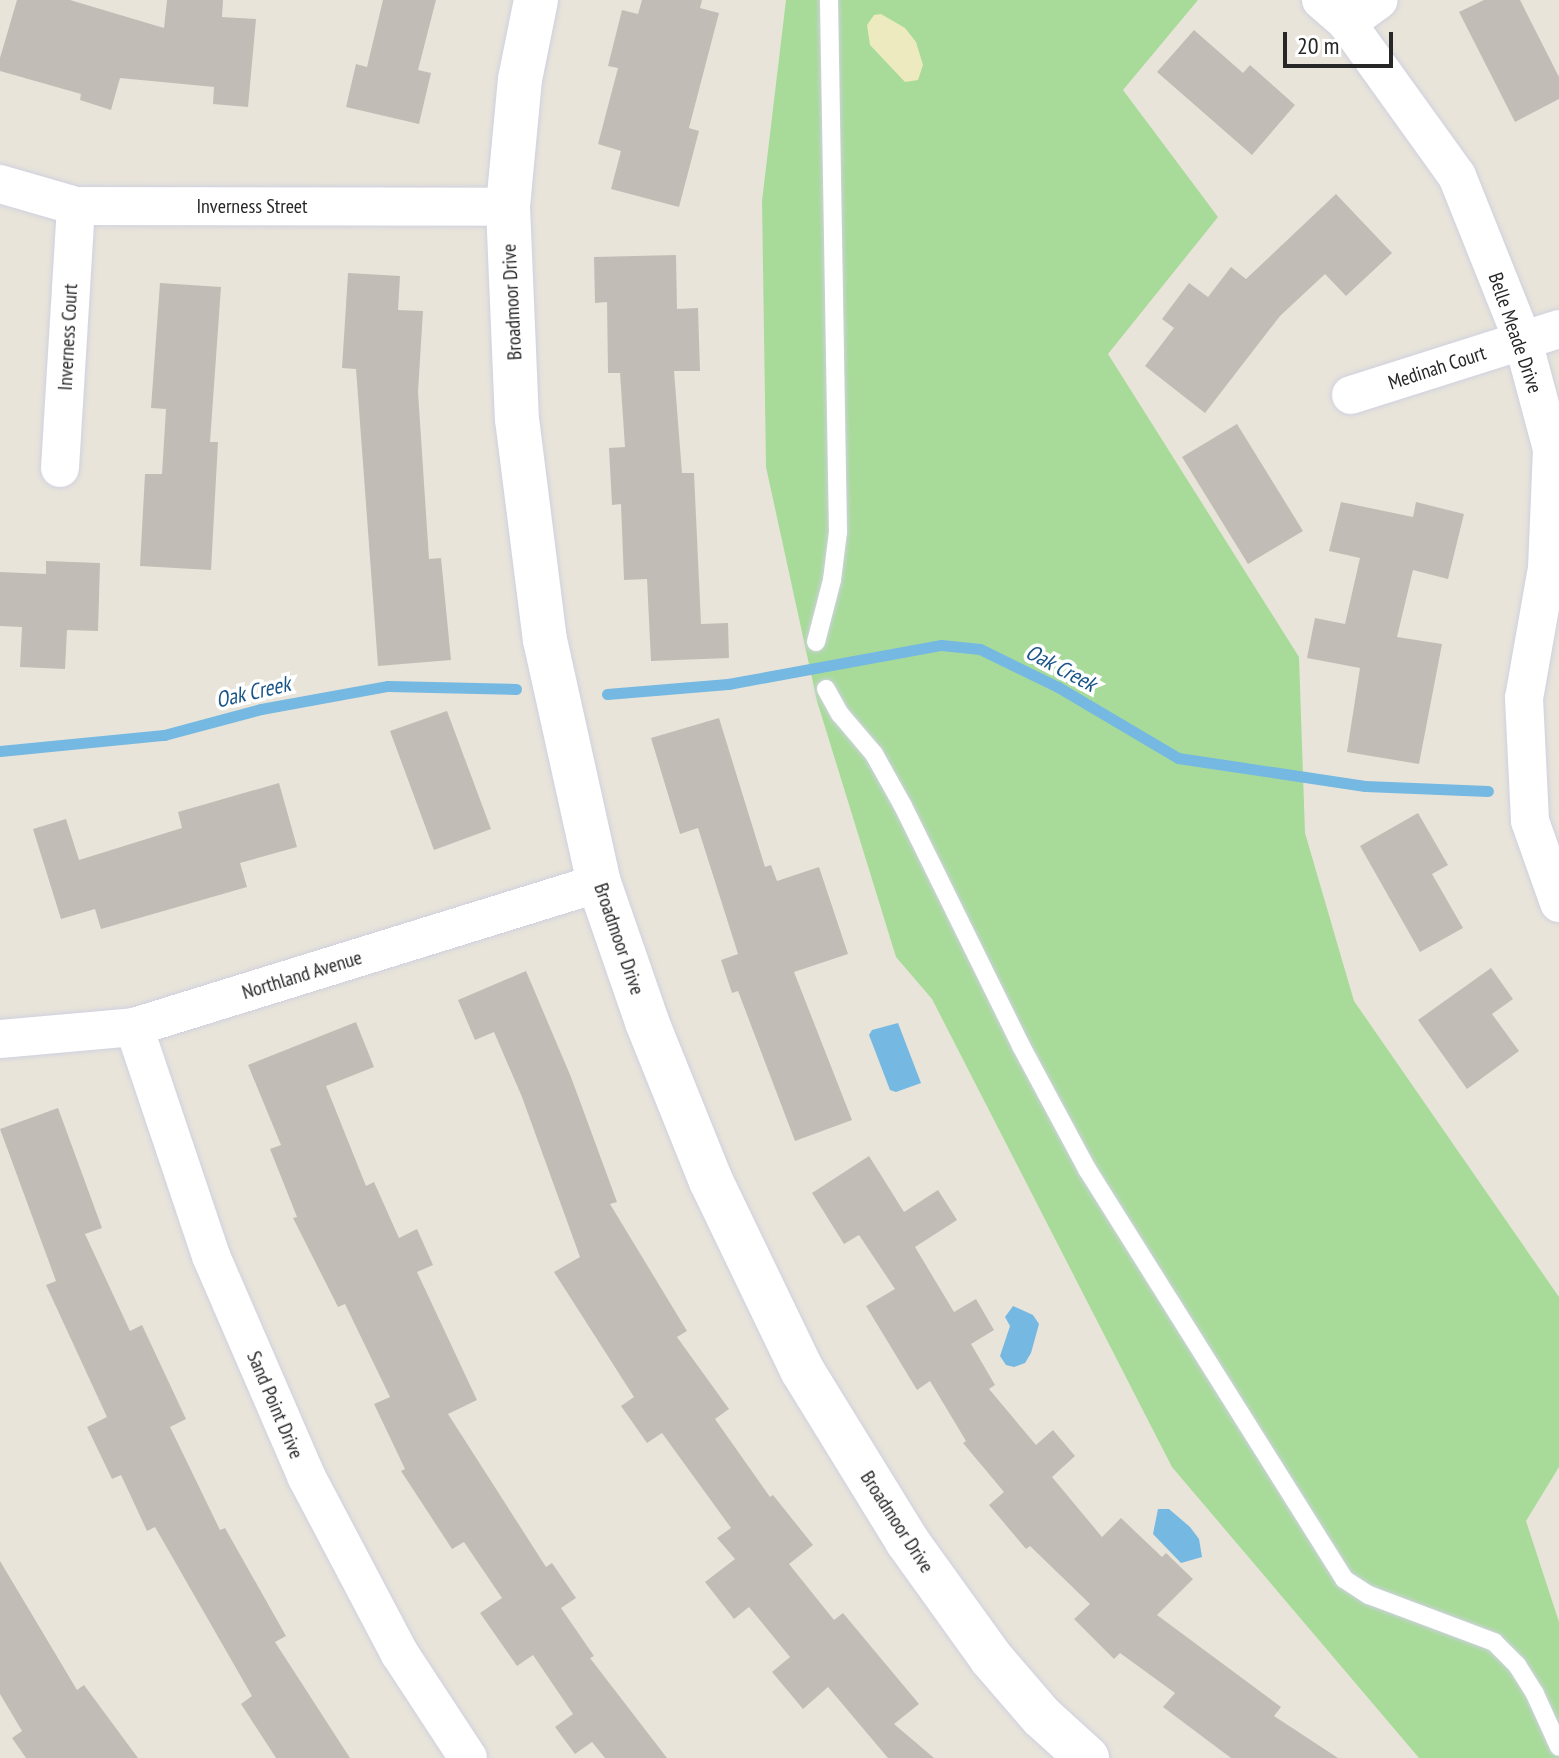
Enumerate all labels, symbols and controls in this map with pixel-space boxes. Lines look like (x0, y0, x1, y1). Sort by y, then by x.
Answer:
scale bar (1287, 16, 1397, 66)
text: 20 m (1297, 30, 1339, 61)
street label: Inverness Street (196, 194, 308, 218)
street label: Broadmoor Drive (497, 243, 527, 361)
street label: Belle Meade Drive (1483, 270, 1547, 396)
street label: Inverness Court (53, 283, 83, 391)
street label: Medinah Court (1385, 341, 1489, 395)
water label: Oak Creek (1021, 638, 1101, 698)
water label: Oak Creek (213, 671, 293, 713)
street label: Broadmoor Drive (589, 880, 649, 998)
street label: Northland Avenue (239, 945, 365, 1005)
street label: Sand Point Drive (242, 1348, 308, 1462)
street label: Broadmoor Drive (855, 1467, 939, 1577)

